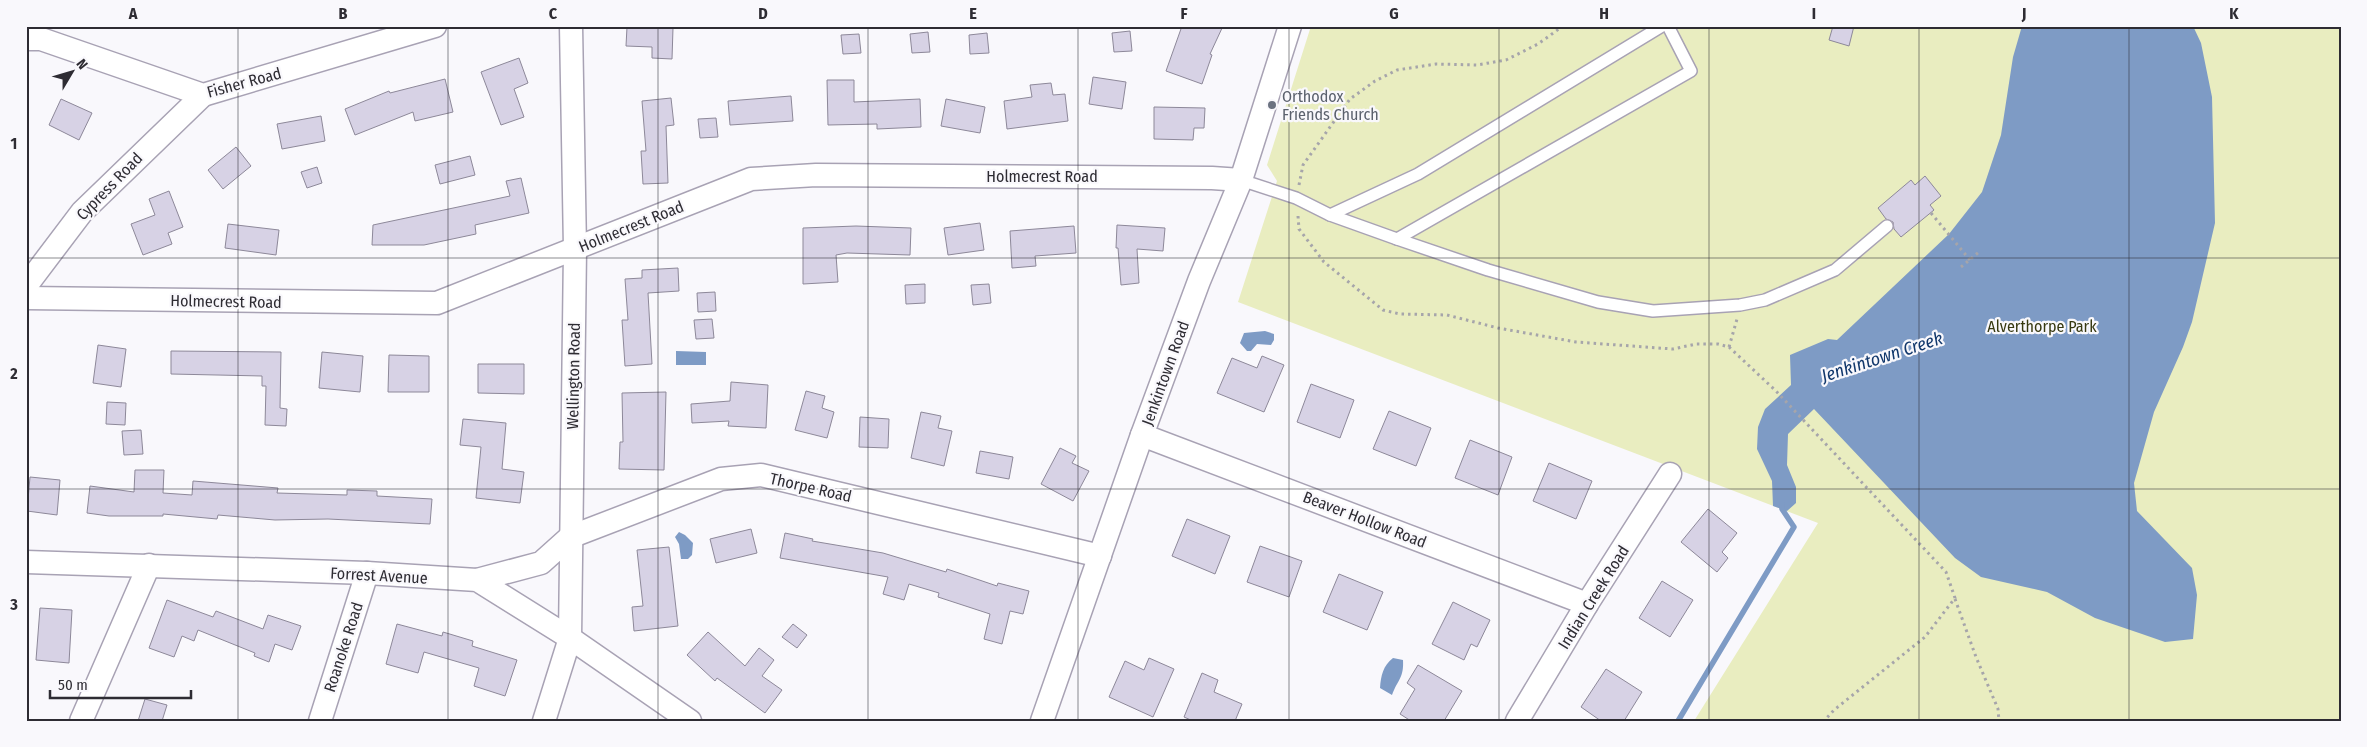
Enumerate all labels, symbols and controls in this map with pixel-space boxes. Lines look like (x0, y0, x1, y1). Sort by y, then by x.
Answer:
text: A (128, 4, 138, 23)
text: B (339, 4, 348, 23)
text: C (549, 4, 558, 23)
text: D (758, 4, 768, 23)
text: E (969, 4, 977, 23)
text: F (1180, 4, 1188, 23)
text: G (1389, 4, 1399, 23)
text: H (1599, 4, 1609, 23)
text: I (1812, 4, 1816, 23)
text: J (2021, 4, 2026, 23)
text: K (2229, 4, 2239, 23)
north arrow (48, 48, 98, 98)
text: N (73, 56, 91, 73)
street label: Fisher Road (205, 63, 283, 102)
place label: Orthodox Friends Church (1282, 87, 1379, 124)
marker: Orthodox Friends Church (1266, 99, 1278, 111)
text: 1 (11, 134, 17, 153)
street label: Cypress Road (72, 149, 146, 224)
street label: Holmecrest Road (986, 167, 1098, 186)
street label: Holmecrest Road (576, 197, 686, 256)
street label: Holmecrest Road (170, 291, 282, 312)
park label: Alverthorpe Park (1987, 317, 2097, 336)
street label: Jenkintown Road (1138, 318, 1193, 428)
street label: Wellington Road (563, 322, 584, 430)
water label: Jenkintown Creek (1818, 327, 1946, 387)
text: 2 (9, 364, 18, 383)
street label: Thorpe Road (768, 469, 854, 506)
street label: Beaver Hollow Road (1300, 487, 1429, 552)
street label: Indian Creek Road (1554, 542, 1633, 653)
street label: Forrest Avenue (330, 563, 428, 588)
text: 3 (9, 595, 18, 614)
street label: Roanoke Road (320, 600, 367, 695)
scale bar (50, 667, 191, 699)
text: 50 m (58, 676, 88, 694)

